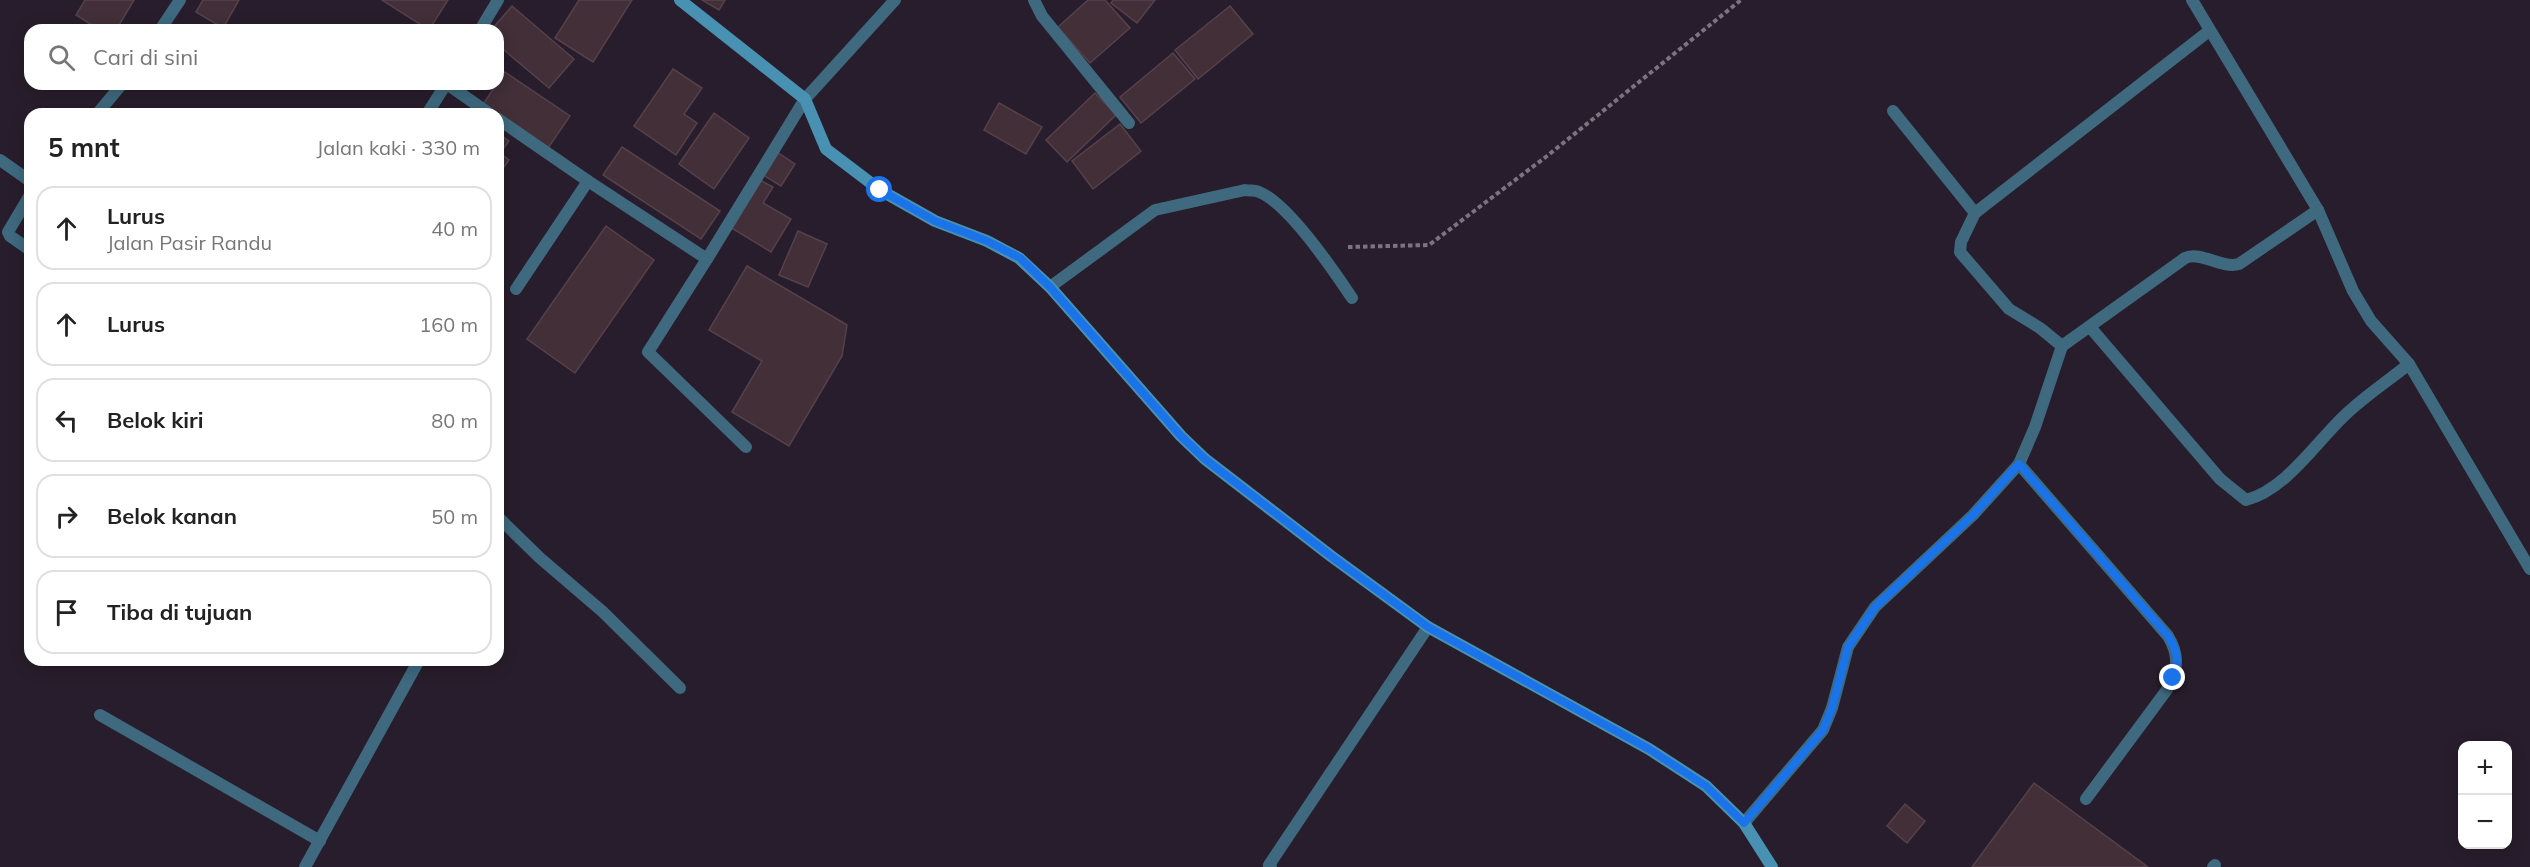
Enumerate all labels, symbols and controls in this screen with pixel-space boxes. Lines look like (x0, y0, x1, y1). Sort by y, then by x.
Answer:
search box (24, 24, 504, 90)
icon: search (45, 41, 78, 74)
text: Cari di sini (93, 43, 198, 71)
text: 5 mnt (48, 131, 120, 164)
text: Jalan kaki · 330 m (317, 135, 480, 160)
route start (866, 176, 892, 202)
text: Lurus (107, 202, 165, 230)
icon: ahead (50, 212, 83, 245)
text: 40 m (431, 216, 478, 241)
text: Jalan Pasir Randu (107, 230, 272, 255)
icon: ahead (50, 308, 83, 341)
text: Lurus (107, 310, 165, 338)
text: 160 m (419, 312, 478, 337)
icon: left (50, 404, 83, 437)
text: Belok kiri (107, 406, 203, 434)
text: 80 m (431, 408, 478, 433)
icon: right (50, 500, 83, 533)
text: Belok kanan (107, 502, 237, 530)
text: 50 m (431, 504, 478, 529)
icon: arrive (50, 596, 83, 629)
text: Tiba di tujuan (107, 598, 252, 626)
route end (2159, 664, 2185, 690)
map controls (2458, 741, 2512, 849)
button: + (2458, 741, 2512, 795)
button: − (2458, 795, 2512, 849)

